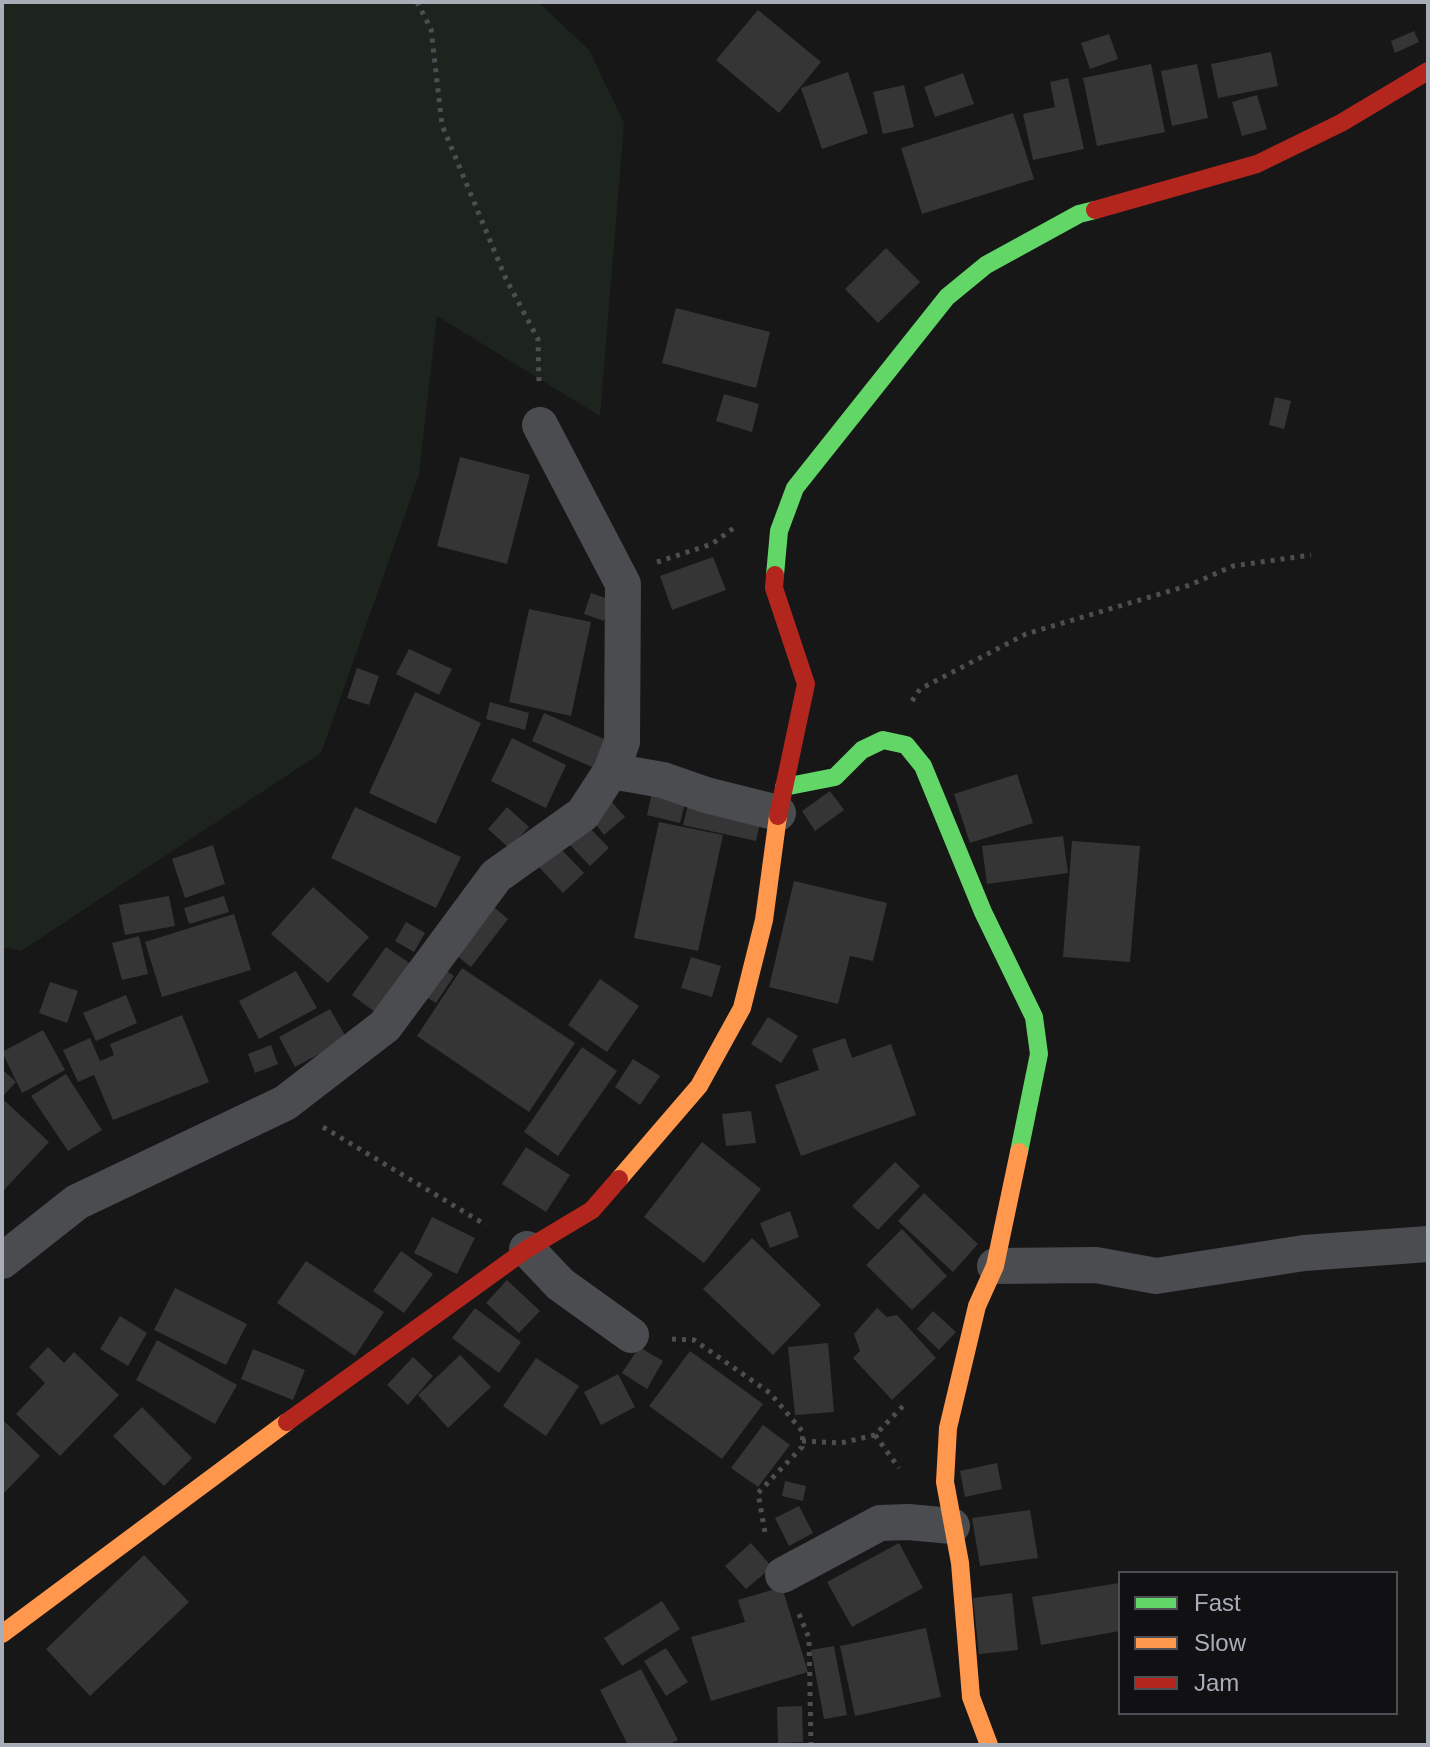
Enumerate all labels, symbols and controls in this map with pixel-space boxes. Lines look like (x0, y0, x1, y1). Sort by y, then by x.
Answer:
legend (1118, 1571, 1398, 1715)
text: Fast (1194, 1589, 1241, 1616)
text: Slow (1194, 1629, 1246, 1656)
text: Jam (1194, 1669, 1239, 1696)

